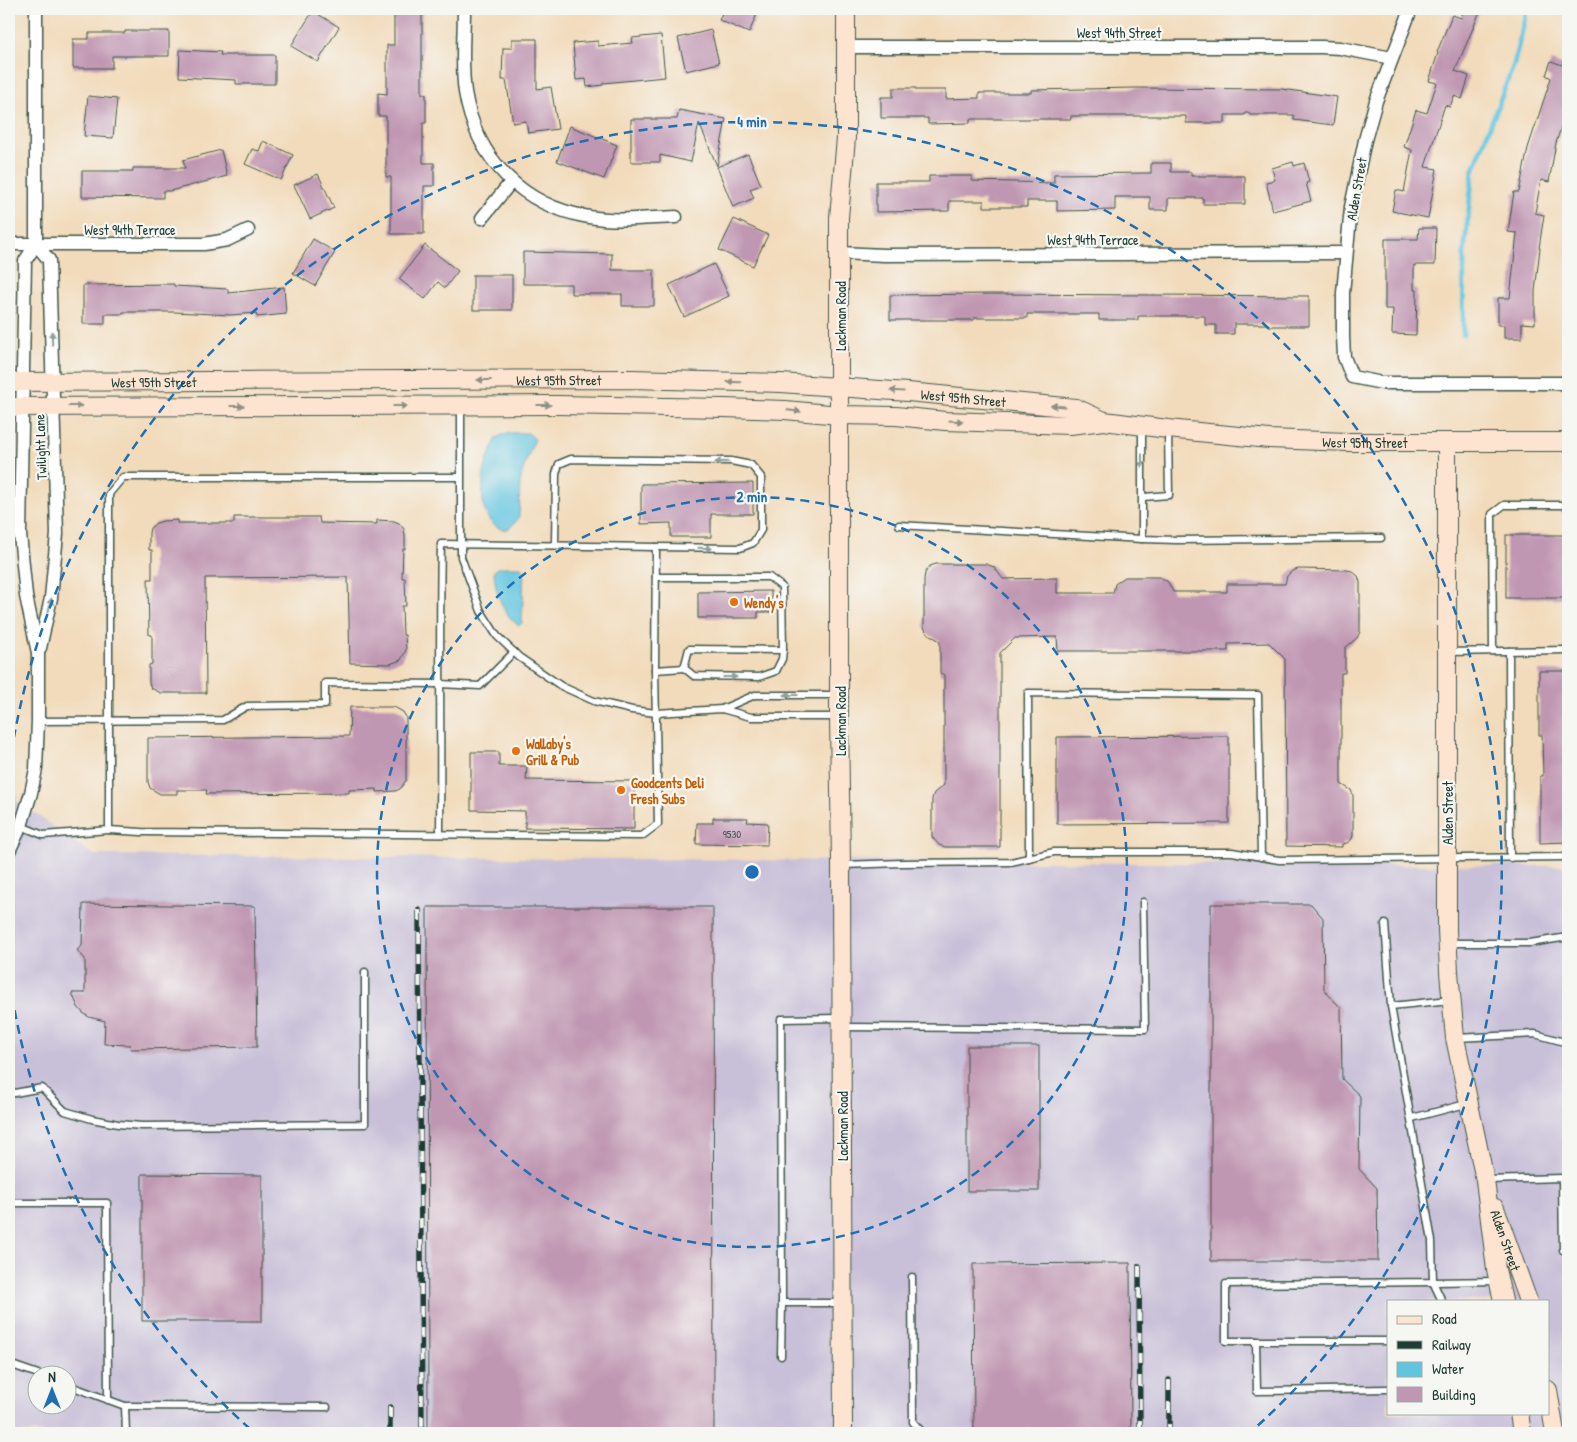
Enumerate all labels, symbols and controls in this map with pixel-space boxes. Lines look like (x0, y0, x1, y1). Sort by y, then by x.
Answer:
street label: West 94th Street (1077, 23, 1161, 42)
text: 4 min (737, 111, 767, 132)
street label: Alden Street (1341, 156, 1371, 222)
street label: West 94th Terrace (84, 220, 176, 239)
street label: West 94th Terrace (1047, 230, 1139, 249)
street label: Lackman Road (831, 281, 850, 351)
one-way arrow (47, 330, 55, 346)
street label: West 95th Street (516, 370, 602, 389)
street label: West 95th Street (111, 372, 197, 391)
one-way arrow (476, 376, 492, 384)
one-way arrow (726, 377, 742, 385)
street label: West 95th Street (920, 384, 1007, 411)
one-way arrow (888, 387, 904, 395)
one-way arrow (537, 401, 553, 409)
one-way arrow (67, 402, 83, 410)
one-way arrow (230, 402, 246, 410)
one-way arrow (392, 402, 408, 410)
one-way arrow (1050, 402, 1066, 410)
one-way arrow (787, 407, 803, 415)
street label: Twilight Lane (29, 413, 52, 480)
one-way arrow (949, 418, 965, 426)
street label: West 95th Street (1322, 432, 1408, 452)
one-way arrow (1138, 454, 1146, 470)
one-way arrow (713, 458, 729, 466)
text: 2 min (737, 486, 768, 507)
one-way arrow (697, 544, 713, 552)
place label: Wendy's (744, 593, 784, 614)
marker: Wendy's (728, 596, 740, 608)
one-way arrow (46, 597, 54, 613)
one-way arrow (722, 673, 738, 681)
street label: Lackman Road (831, 686, 850, 756)
one-way arrow (782, 691, 798, 699)
place label: Wallaby's Grill & Pub (526, 734, 579, 769)
marker: Wallaby's Grill & Pub (510, 745, 522, 757)
place label: Goodcents Deli Fresh Subs (630, 773, 704, 808)
street label: Alden Street (1438, 781, 1457, 845)
marker: Goodcents Deli Fresh Subs (615, 784, 627, 796)
house number: 9530 (723, 827, 741, 841)
centre of rings (743, 863, 761, 881)
street label: Lackman Road (833, 1091, 852, 1161)
street label: Alden Street (1487, 1207, 1526, 1273)
legend (1387, 1300, 1550, 1414)
text: Road (1432, 1308, 1457, 1329)
text: Railway (1432, 1334, 1471, 1355)
text: Water (1432, 1358, 1464, 1379)
north arrow (28, 1364, 78, 1414)
text: N (48, 1367, 56, 1386)
text: Building (1432, 1384, 1476, 1405)

